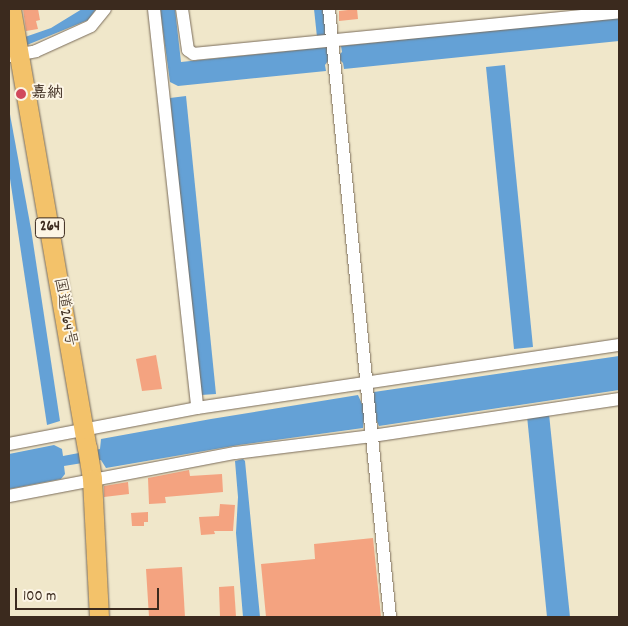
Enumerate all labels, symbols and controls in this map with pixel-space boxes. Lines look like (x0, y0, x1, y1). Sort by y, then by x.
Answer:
place label: 嘉納 (31, 84, 63, 104)
marker: 嘉納 (15, 88, 27, 100)
road number: 264 (34, 216, 66, 240)
street label: 国道264号 (49, 276, 79, 348)
scale bar (18, 578, 161, 610)
text: 100 m (23, 586, 56, 608)

